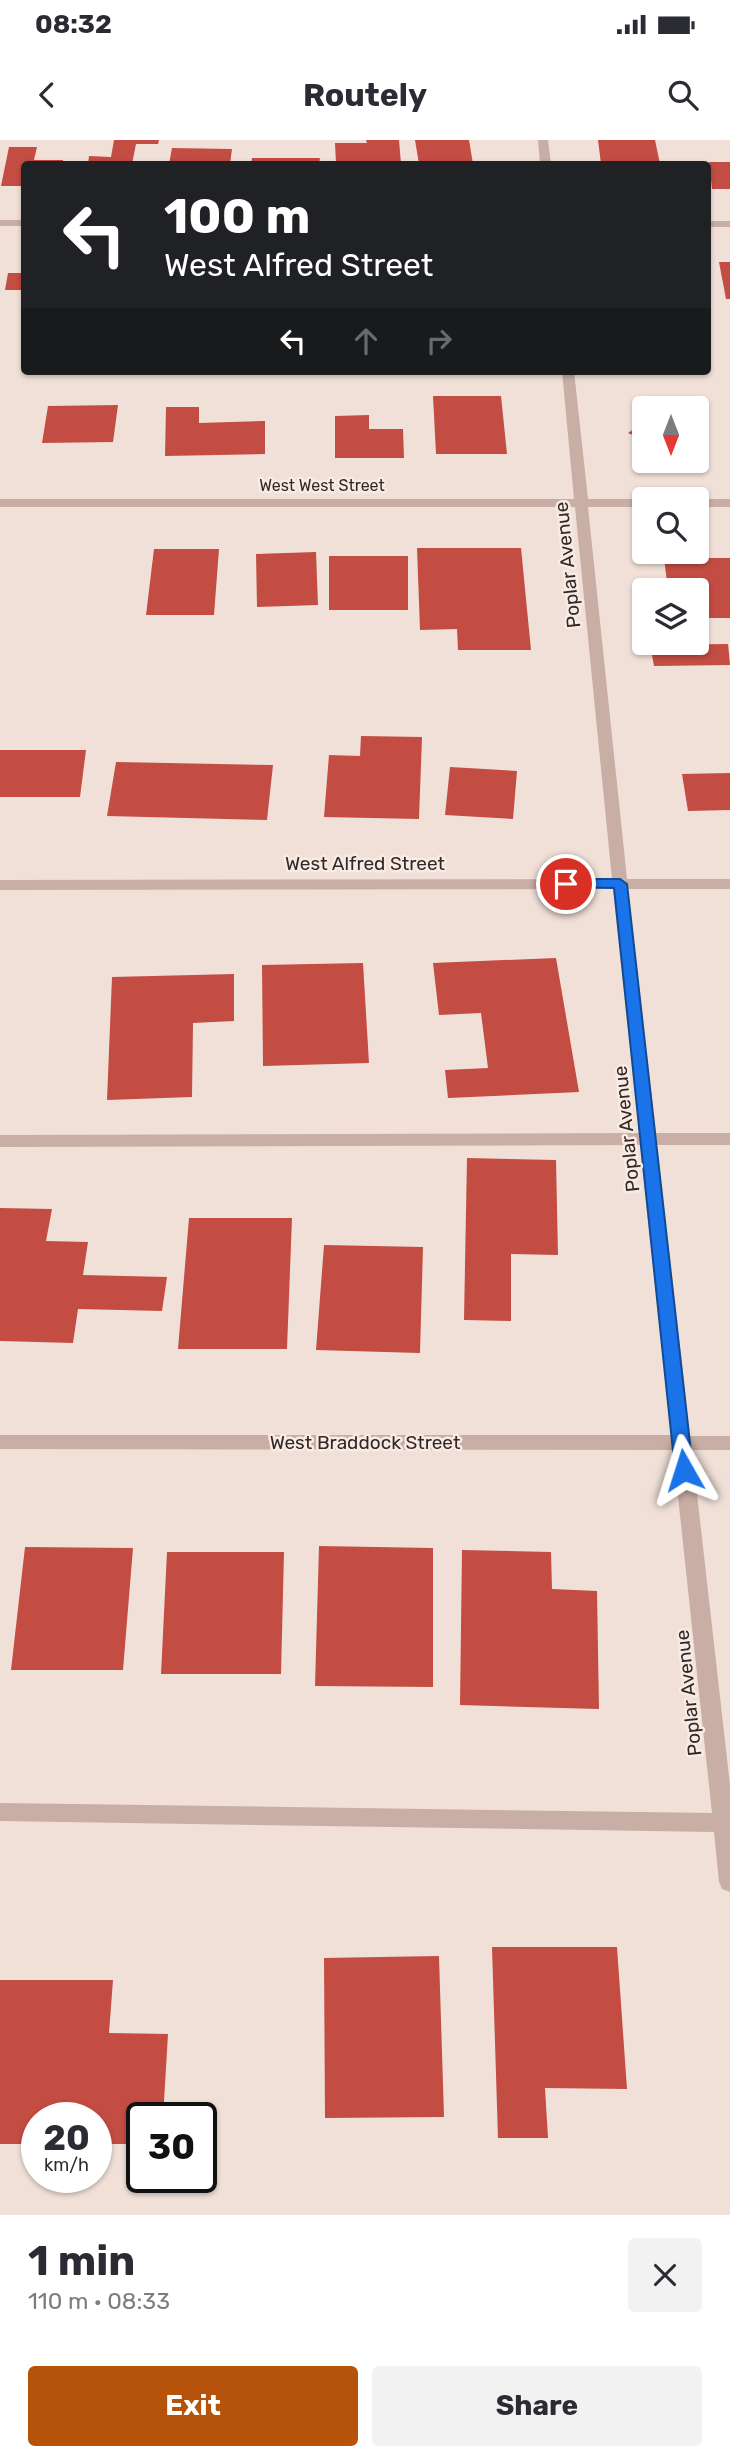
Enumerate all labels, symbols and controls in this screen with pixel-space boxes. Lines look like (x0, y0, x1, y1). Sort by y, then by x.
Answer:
text: 08:32 (35, 9, 112, 40)
icon: back (28, 76, 66, 114)
text: Routely (303, 76, 427, 114)
icon: search (664, 76, 702, 114)
text: 100 m (164, 187, 310, 245)
icon: left (49, 189, 140, 280)
text: West Alfred Street (164, 246, 433, 284)
icon: left (274, 322, 312, 360)
icon: ahead (347, 322, 385, 360)
icon: right (420, 322, 458, 360)
north arrow (632, 396, 709, 472)
map controls (632, 396, 709, 655)
street label: West West Street (259, 476, 385, 495)
button: search (632, 487, 709, 564)
street label: Poplar Avenue (549, 501, 586, 629)
button: layers (632, 578, 709, 655)
street label: West Alfred Street (285, 852, 446, 875)
pin (536, 854, 596, 914)
icon: arrive (547, 865, 585, 903)
street label: Poplar Avenue (608, 1065, 645, 1193)
street label: West Braddock Street (270, 1431, 461, 1454)
position arrow (647, 1433, 721, 1507)
street label: Poplar Avenue (670, 1629, 707, 1757)
speed limit sign: 30 (126, 2102, 217, 2193)
text: 20 (43, 2117, 90, 2159)
text: km/h (44, 2154, 89, 2176)
text: 1 min (28, 2236, 135, 2286)
button: close (628, 2238, 702, 2312)
text: 110 m · 08:33 (28, 2287, 170, 2315)
button: Exit (28, 2366, 358, 2446)
button: Share (372, 2366, 702, 2446)

